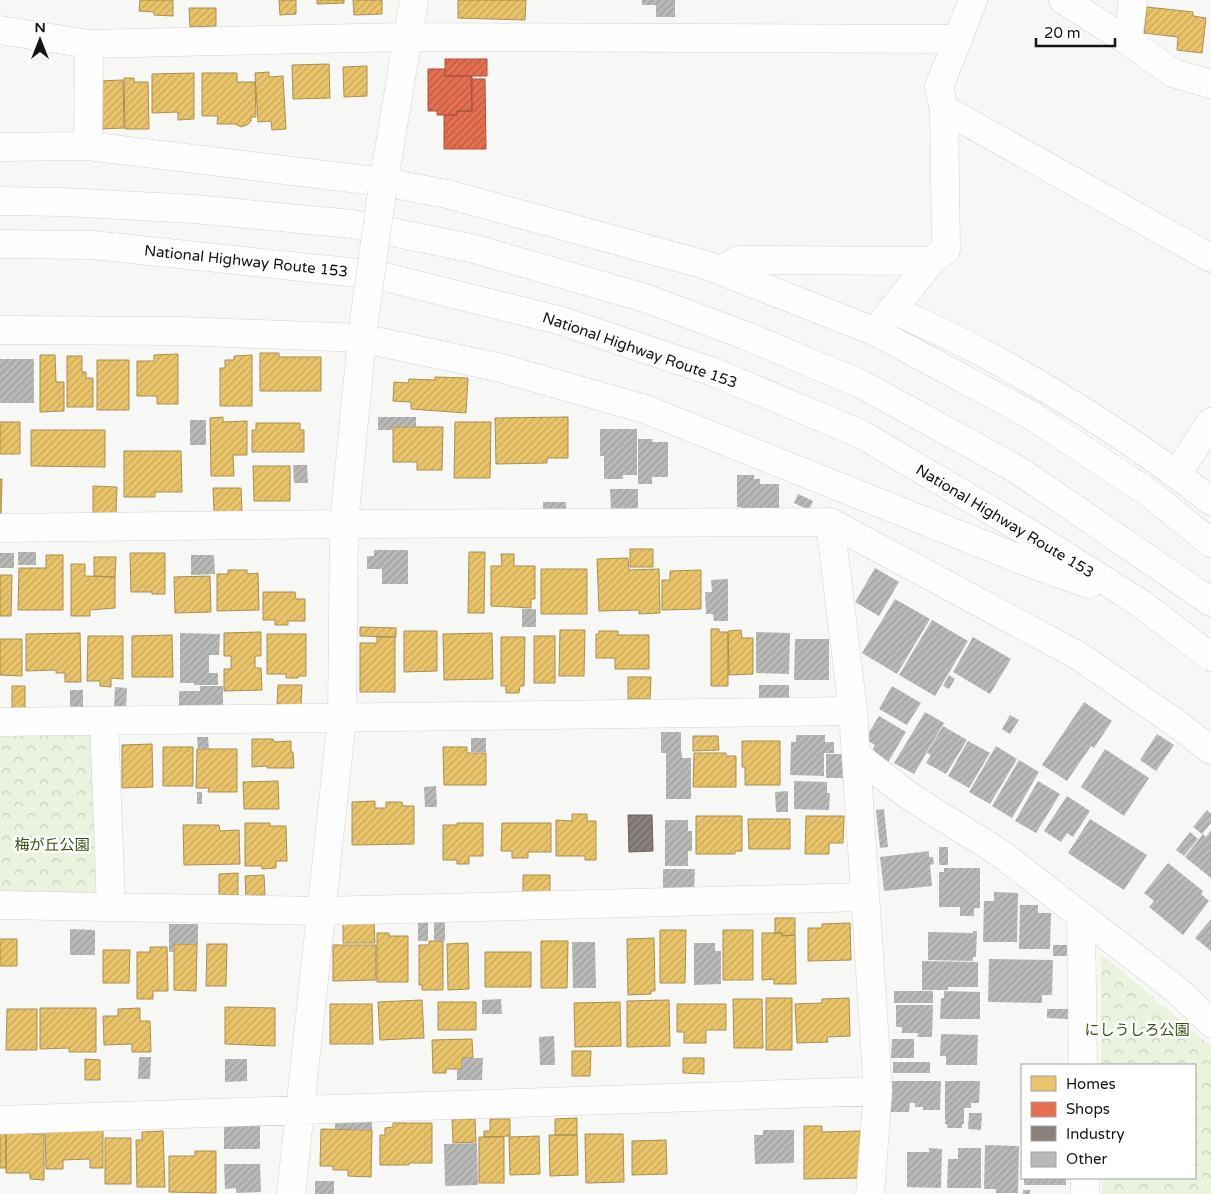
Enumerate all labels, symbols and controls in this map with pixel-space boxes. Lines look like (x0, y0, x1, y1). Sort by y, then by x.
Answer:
north arrow (15, 15, 65, 65)
scale bar (1036, 15, 1115, 47)
text: N (34, 19, 46, 36)
text: 20 m (1044, 24, 1081, 42)
street label: National Highway Route 153 (143, 241, 349, 281)
street label: National Highway Route 153 (540, 308, 740, 392)
street label: National Highway Route 153 (913, 461, 1097, 581)
park label: 梅が丘公園 (14, 836, 90, 854)
park label: にしうしろ公園 (1084, 1021, 1190, 1039)
legend (1021, 1064, 1196, 1179)
text: Homes (1066, 1075, 1116, 1093)
text: Shops (1066, 1100, 1110, 1118)
text: Industry (1066, 1125, 1125, 1143)
text: Other (1066, 1150, 1108, 1168)

